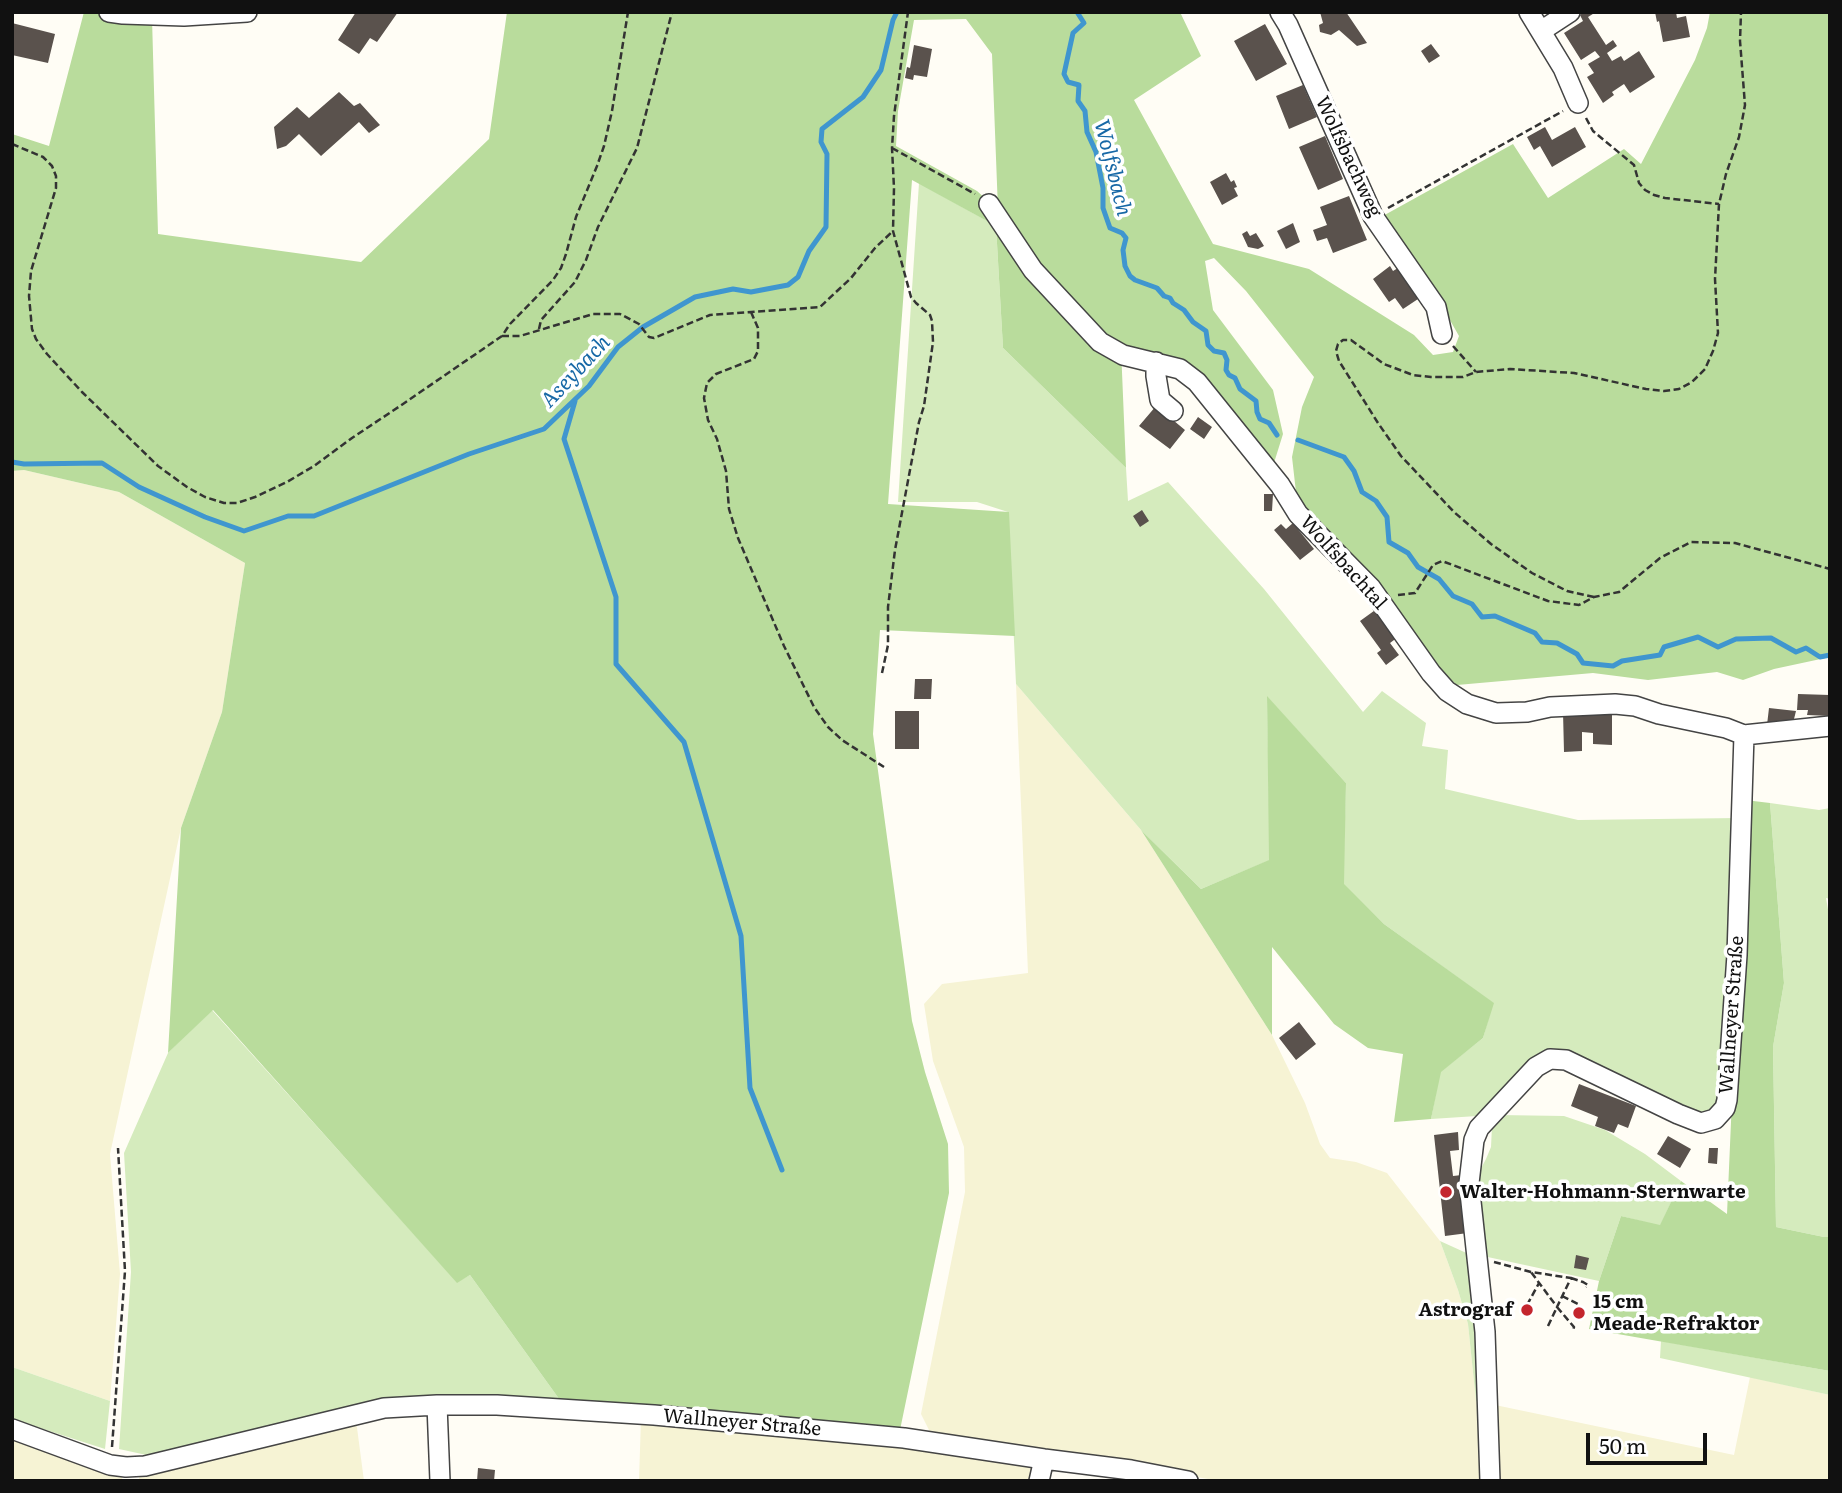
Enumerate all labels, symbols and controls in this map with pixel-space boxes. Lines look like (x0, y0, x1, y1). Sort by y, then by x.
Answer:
street label: Wolfsbachweg (1310, 93, 1386, 221)
water label: Wolfsbach (1088, 117, 1136, 219)
water label: Aseybach (536, 331, 616, 413)
street label: Wolfsbachtal (1295, 511, 1391, 615)
street label: Wallneyer Straße (1715, 935, 1749, 1095)
place label: Walter-Hohmann-Sternwarte (1460, 1181, 1746, 1203)
marker: Walter-Hohmann-Sternwarte (1438, 1184, 1454, 1200)
place label: 15 cm Meade-Refraktor (1593, 1291, 1759, 1335)
place label: Astrograf (1419, 1299, 1513, 1321)
marker: Astrograf (1519, 1302, 1535, 1318)
marker: 15 cm Meade-Refraktor (1571, 1305, 1587, 1321)
street label: Wallneyer Straße (662, 1405, 822, 1441)
scale bar (1590, 1420, 1711, 1464)
text: 50 m (1599, 1429, 1646, 1460)

